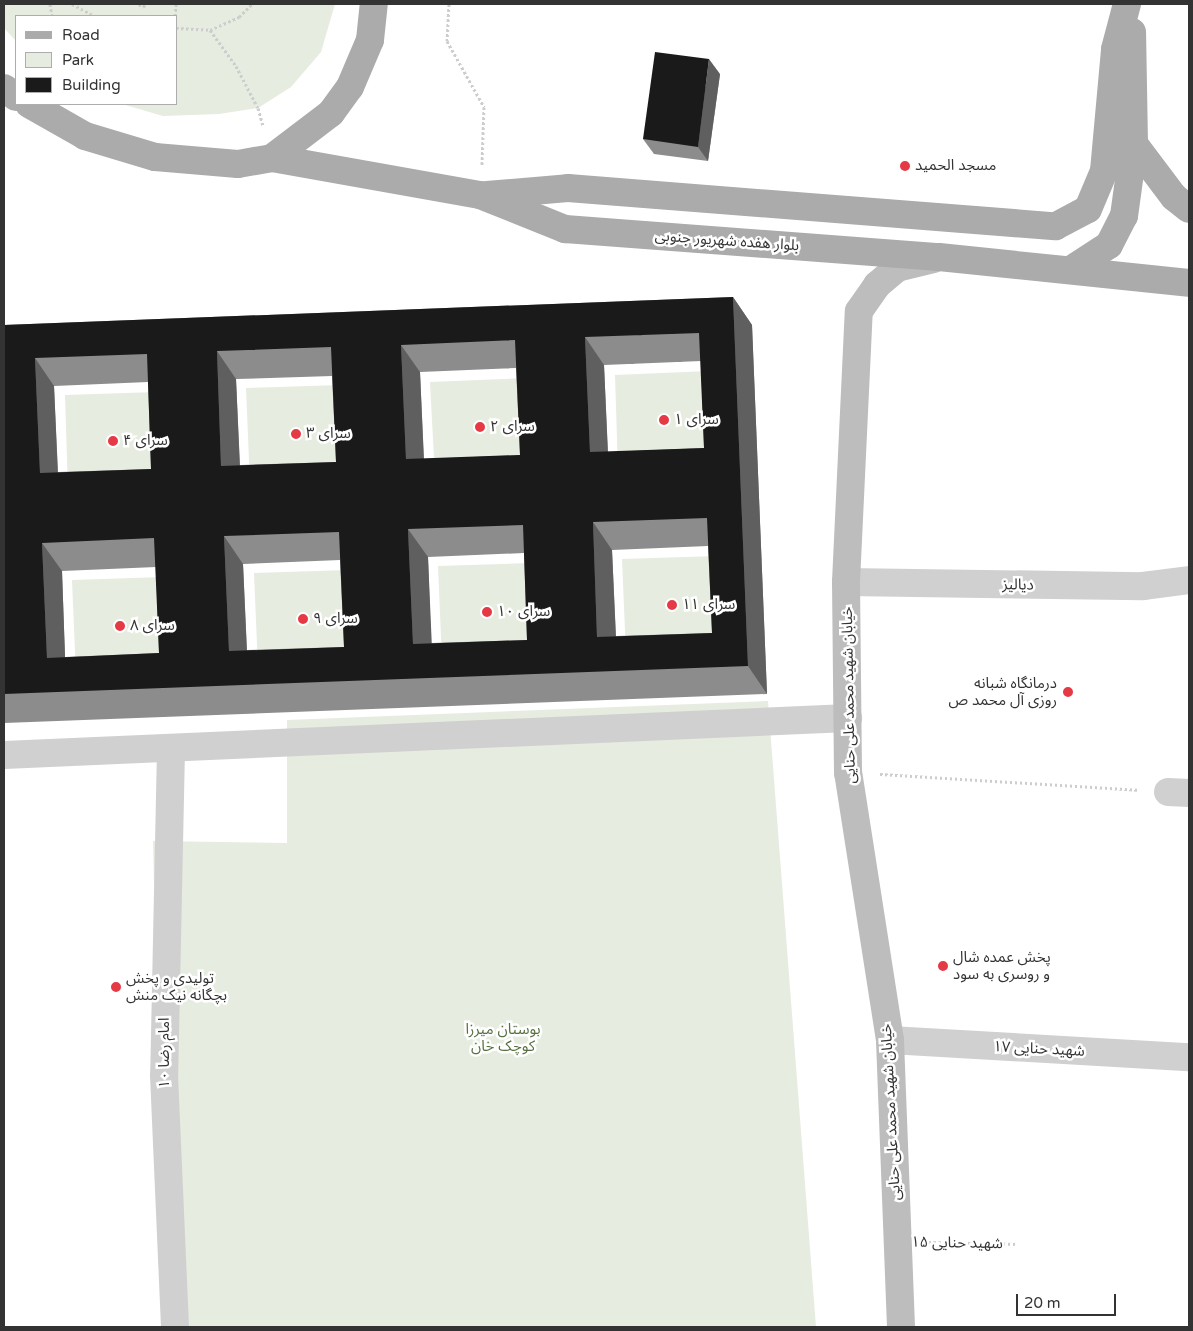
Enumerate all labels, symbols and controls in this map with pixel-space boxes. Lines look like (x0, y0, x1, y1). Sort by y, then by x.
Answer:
legend (15, 15, 178, 105)
text: Road (62, 26, 100, 44)
text: Park (62, 51, 94, 69)
text: Building (62, 76, 121, 94)
place label: مسجد الحمید (915, 157, 996, 175)
marker: مسجد الحمید (899, 160, 911, 172)
street label: بلوار هفده شهریور جنوبی (654, 227, 800, 255)
place label: سرای ۱ (674, 411, 719, 429)
marker: سرای ۱ (658, 414, 670, 426)
place label: سرای ۲ (490, 418, 535, 436)
marker: سرای ۲ (474, 421, 486, 433)
place label: سرای ۳ (306, 425, 351, 443)
marker: سرای ۳ (290, 428, 302, 440)
place label: سرای ۴ (123, 432, 168, 450)
marker: سرای ۴ (107, 435, 119, 447)
street label: دیالیز (1002, 576, 1034, 594)
place label: سرای ۱۱ (682, 596, 735, 614)
marker: سرای ۱۱ (666, 599, 678, 611)
place label: سرای ۱۰ (497, 603, 550, 621)
marker: سرای ۱۰ (481, 606, 493, 618)
street label: خیابان شهید محمد علی حنایی (838, 606, 860, 784)
place label: سرای ۹ (313, 610, 358, 628)
marker: سرای ۹ (297, 613, 309, 625)
place label: سرای ۸ (130, 617, 175, 635)
marker: سرای ۸ (114, 620, 126, 632)
place label: درمانگاه شبانه روزی آل محمد ص (949, 674, 1057, 709)
marker: درمانگاه شبانه روزی آل محمد ص (1061, 685, 1075, 699)
place label: پخش عمده شال و روسری به سود (953, 948, 1051, 983)
marker: پخش عمده شال و روسری به سود (937, 960, 949, 972)
place label: تولیدی و پخش بچگانه نیک منش (126, 969, 227, 1004)
marker: تولیدی و پخش بچگانه نیک منش (110, 981, 122, 993)
street label: امام رضا ۱۰ (156, 1018, 174, 1088)
park label: بوستان میرزا کوچک خان (465, 1020, 541, 1055)
street label: خیابان شهید محمد علی حنایی (877, 1023, 905, 1201)
street label: شهید حنایی ۱۷ (993, 1038, 1085, 1060)
street label: شهید حنایی ۱۵ (911, 1233, 1003, 1253)
scale bar (1018, 1284, 1118, 1316)
text: 20 m (1024, 1294, 1061, 1312)

